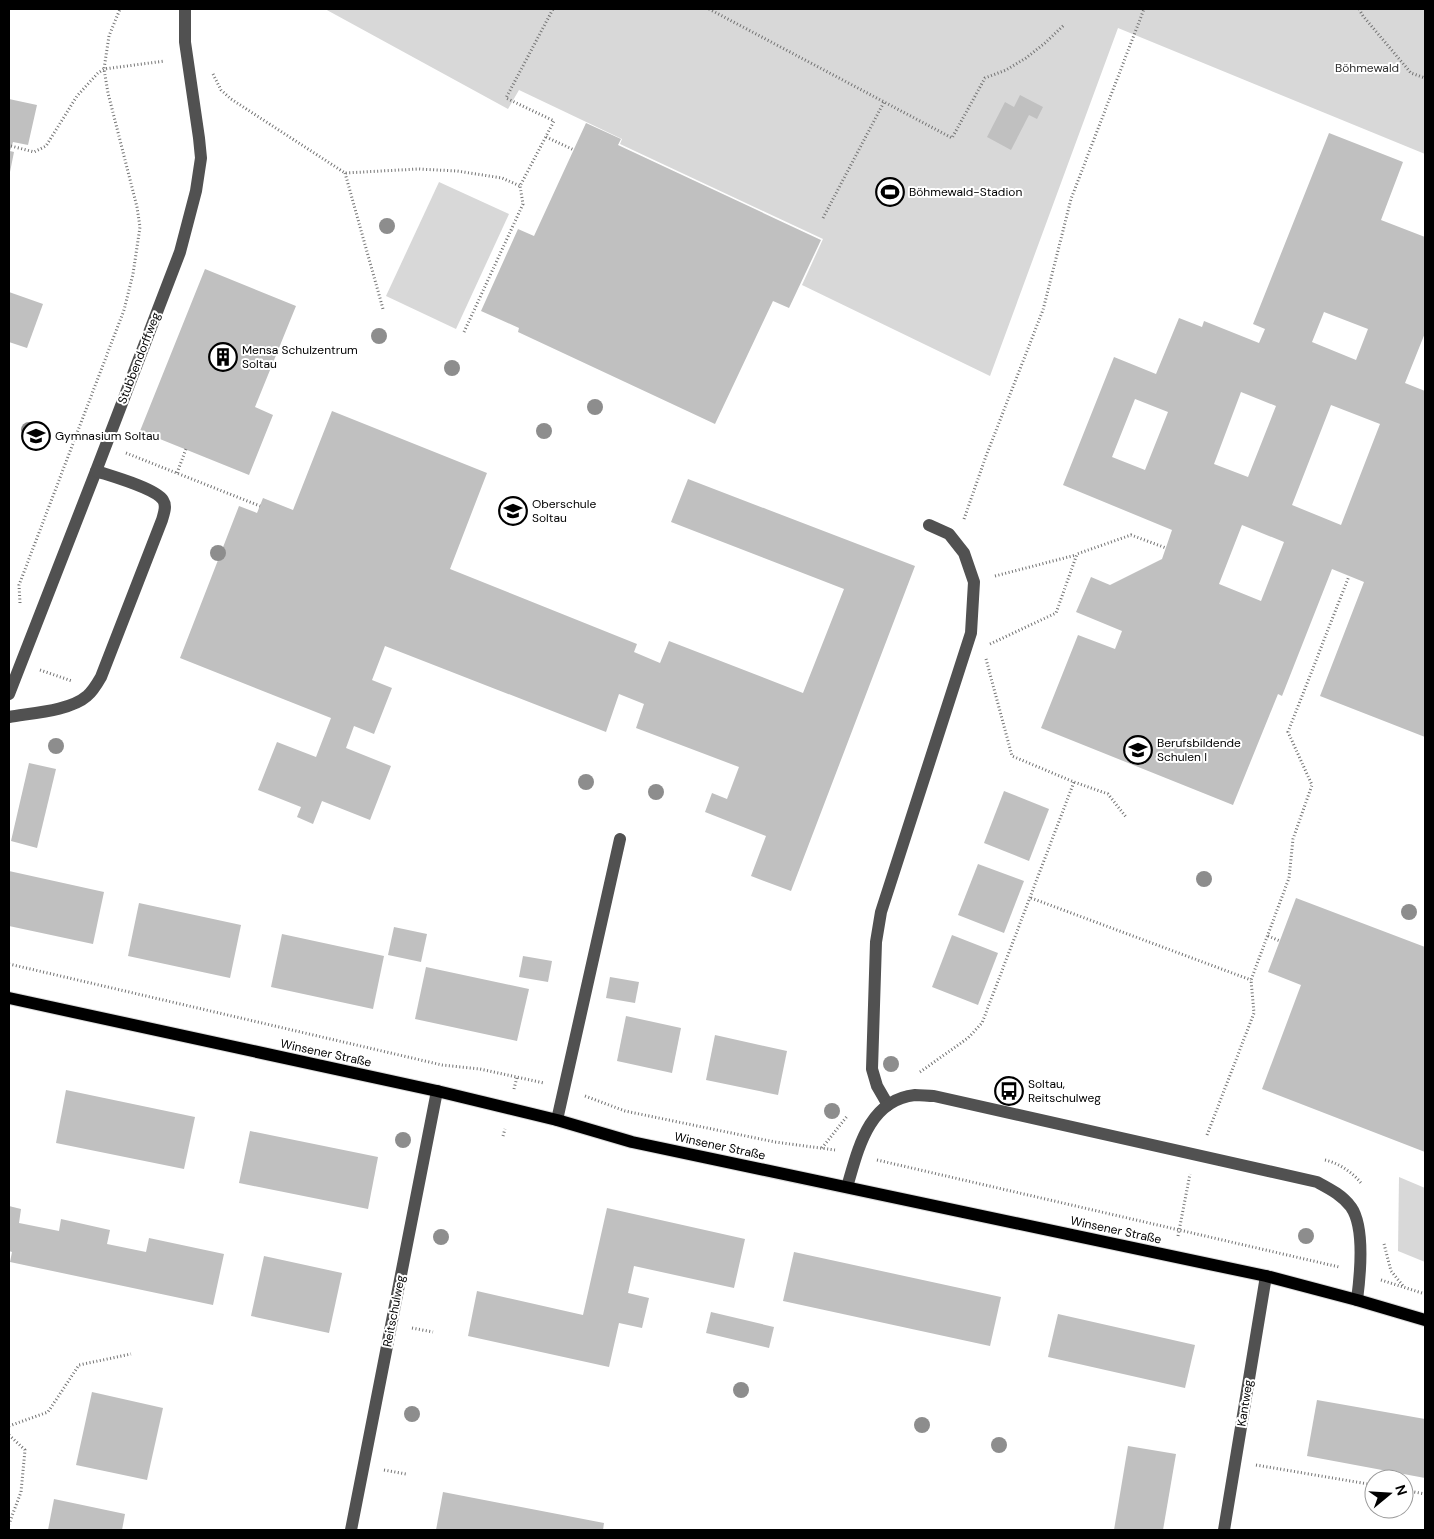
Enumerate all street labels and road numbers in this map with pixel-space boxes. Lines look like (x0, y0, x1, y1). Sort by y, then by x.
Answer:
street label: Stubbendorffweg (114, 310, 164, 406)
street label: Winsener Straße (279, 1036, 373, 1071)
street label: Winsener Straße (673, 1129, 767, 1164)
street label: Winsener Straße (1069, 1213, 1163, 1248)
street label: Reitschulweg (379, 1273, 409, 1348)
street label: Kantweg (1233, 1378, 1257, 1428)

